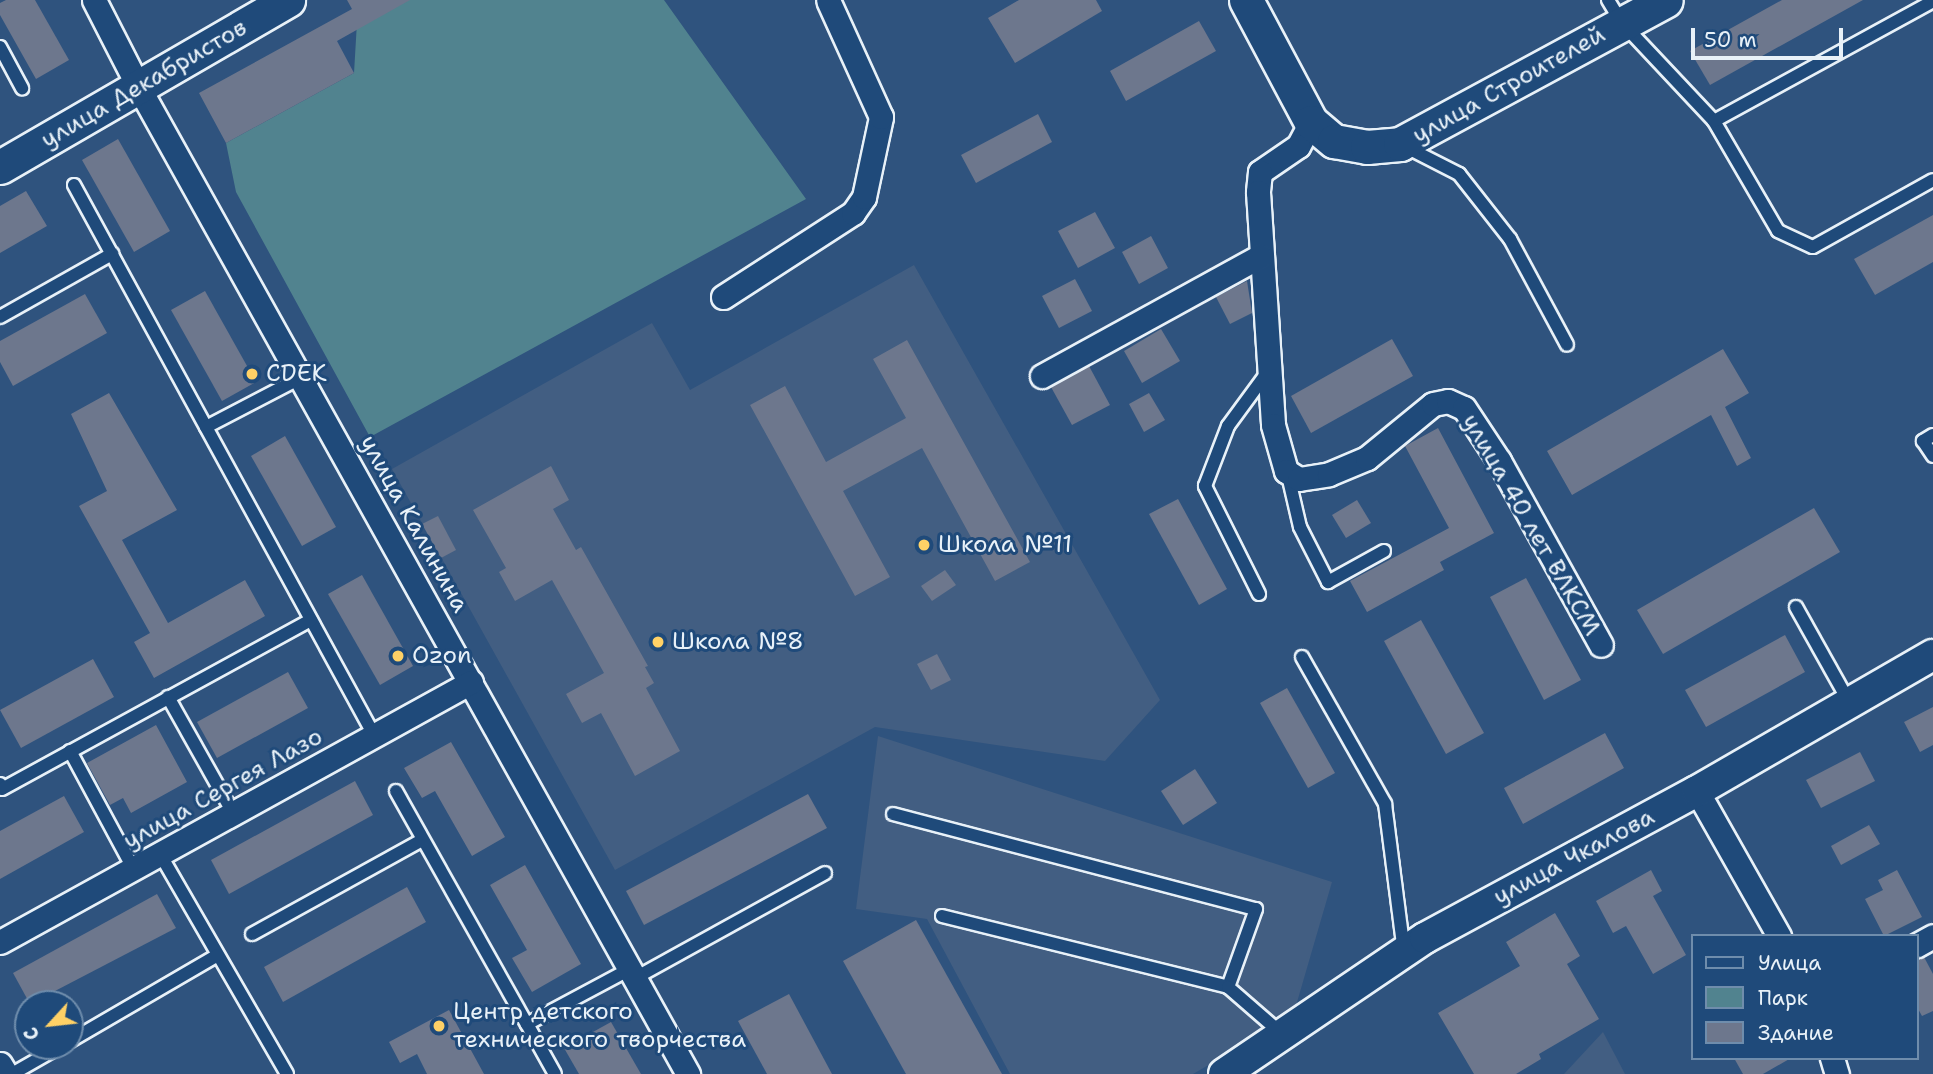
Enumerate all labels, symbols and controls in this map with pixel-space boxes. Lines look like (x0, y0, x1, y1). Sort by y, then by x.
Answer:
street label: улица Декабристов (36, 13, 252, 155)
scale bar (1695, 14, 1847, 58)
street label: улица Строителей (1408, 20, 1610, 150)
text: 50 m (1704, 26, 1757, 54)
place label: CDEK (266, 360, 327, 388)
marker: CDEK (244, 366, 260, 382)
street label: улица 40 лет ВЛКСМ (1456, 409, 1606, 641)
street label: улица Калинина (353, 430, 475, 618)
place label: Школа №11 (938, 531, 1072, 559)
marker: Школа №11 (916, 537, 932, 553)
place label: Школа №8 (672, 628, 804, 656)
marker: Школа №8 (650, 634, 666, 650)
place label: Ozon (412, 642, 472, 670)
marker: Ozon (390, 648, 406, 664)
street label: улица Сергея Лазо (118, 722, 328, 856)
street label: улица Чкалова (1489, 803, 1659, 911)
legend (1692, 934, 1919, 1060)
text: Улица (1758, 949, 1821, 977)
text: Парк (1758, 984, 1808, 1012)
north arrow (14, 990, 84, 1060)
place label: Центр детского технического творчества (453, 998, 746, 1054)
marker: Центр детского технического творчества (431, 1018, 447, 1034)
text: Здание (1758, 1019, 1834, 1047)
text: С (18, 1023, 45, 1045)

